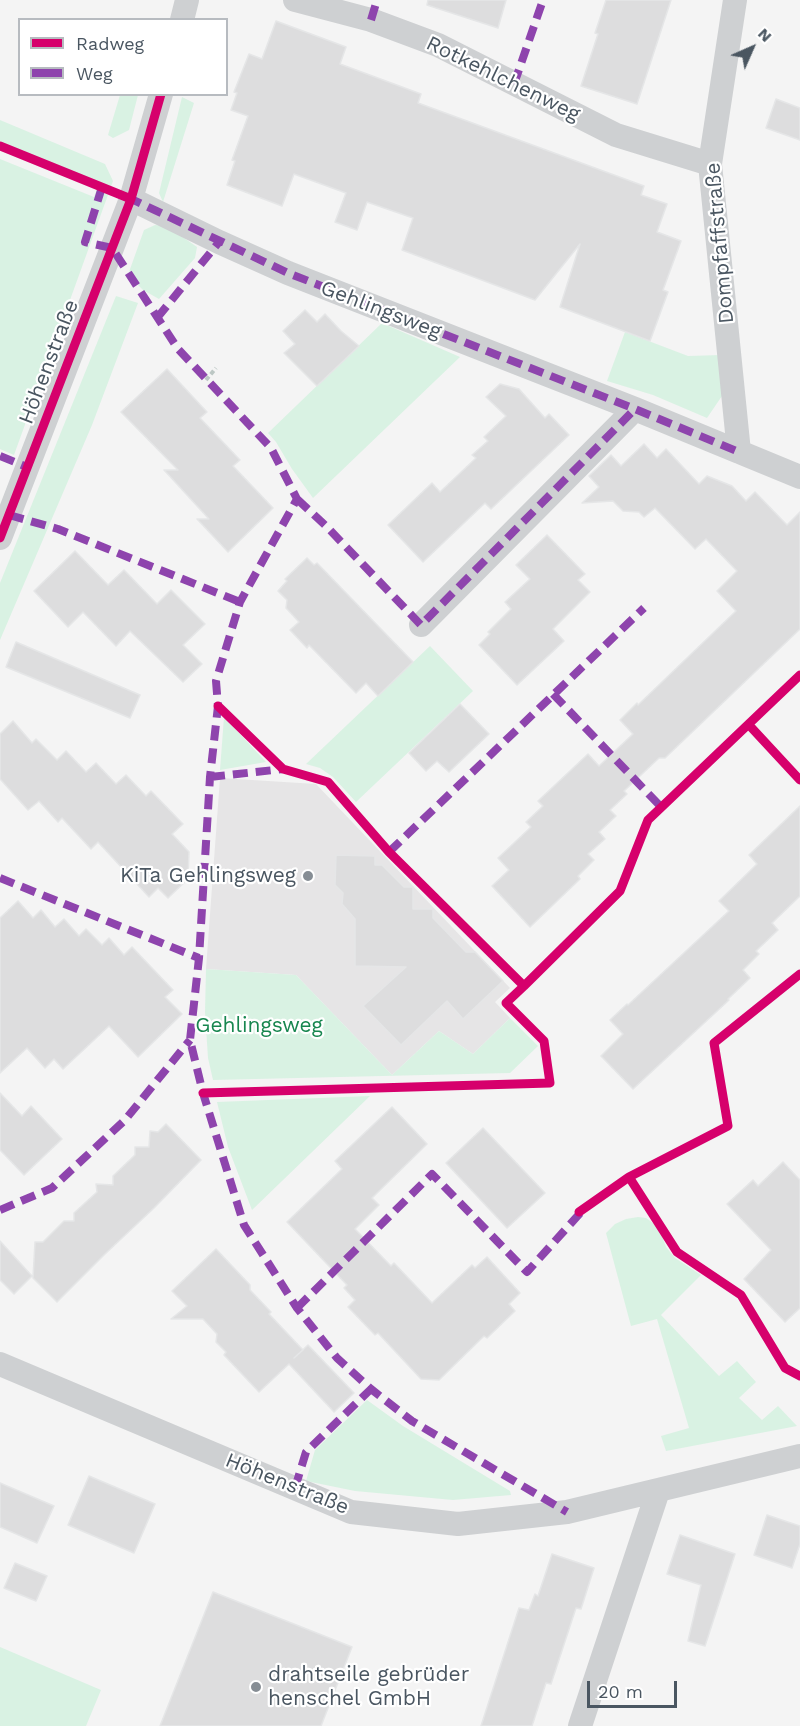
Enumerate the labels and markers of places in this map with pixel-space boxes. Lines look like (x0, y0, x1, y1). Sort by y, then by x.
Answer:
place label: KiTa Gehlingsweg (120, 863, 296, 889)
marker: KiTa Gehlingsweg (301, 869, 315, 883)
place label: drahtseile gebrüder henschel GmbH (268, 1662, 469, 1712)
marker: drahtseile gebrüder henschel GmbH (249, 1680, 263, 1694)

